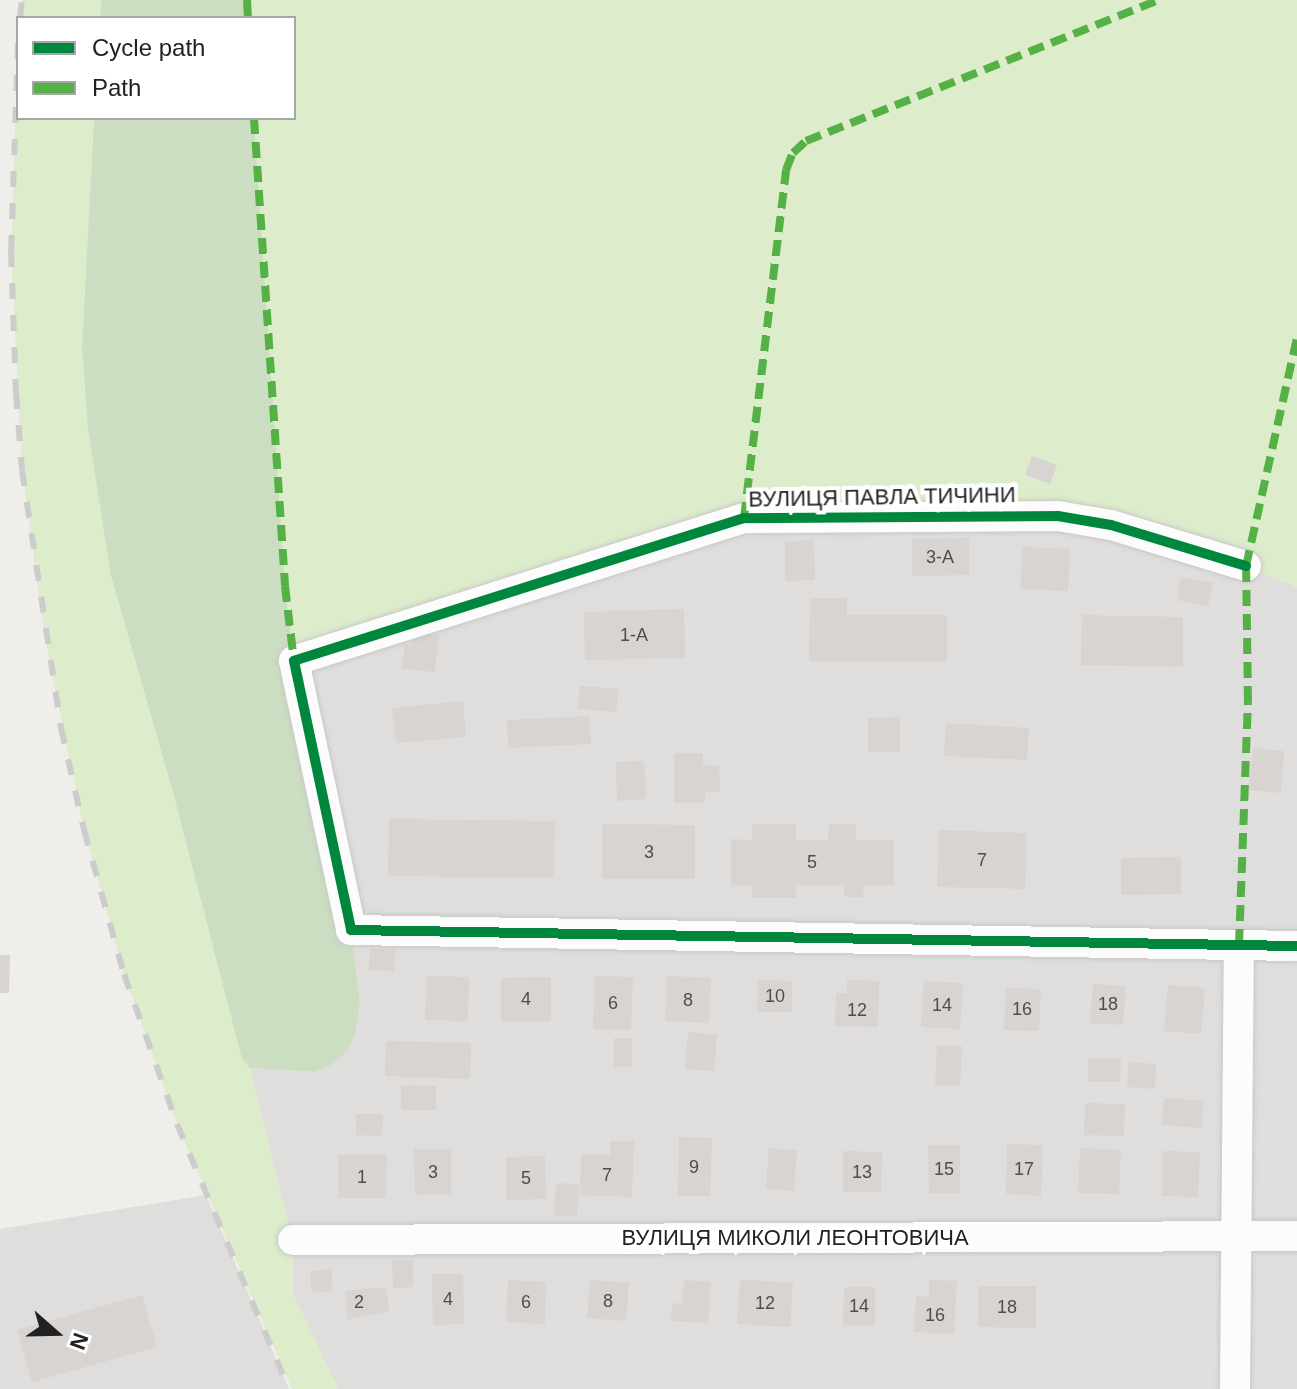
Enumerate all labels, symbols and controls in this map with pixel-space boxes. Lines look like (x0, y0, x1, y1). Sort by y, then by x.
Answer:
legend (16, 16, 296, 120)
text: Cycle path (92, 34, 205, 61)
text: Path (92, 74, 141, 101)
street label: ВУЛИЦЯ ПАВЛА ТИЧИНИ (748, 481, 1016, 513)
house number: 3-А (926, 546, 954, 568)
house number: 1-А (620, 624, 648, 646)
house number: 3 (644, 841, 654, 863)
house number: 7 (977, 849, 987, 871)
house number: 5 (807, 851, 817, 873)
house number: 10 (765, 985, 785, 1007)
house number: 4 (521, 988, 531, 1010)
house number: 8 (683, 989, 693, 1011)
house number: 6 (608, 992, 618, 1014)
house number: 18 (1098, 993, 1118, 1015)
house number: 14 (932, 994, 952, 1016)
house number: 16 (1012, 998, 1032, 1020)
house number: 12 (847, 999, 867, 1021)
house number: 9 (689, 1156, 699, 1178)
house number: 15 (934, 1158, 954, 1180)
house number: 17 (1014, 1158, 1034, 1180)
house number: 3 (428, 1161, 438, 1183)
house number: 13 (852, 1161, 872, 1183)
house number: 7 (602, 1164, 612, 1186)
house number: 1 (357, 1166, 367, 1188)
house number: 5 (521, 1167, 531, 1189)
street label: ВУЛИЦЯ МИКОЛИ ЛЕОНТОВИЧА (621, 1225, 969, 1251)
house number: 4 (443, 1288, 453, 1310)
house number: 8 (603, 1290, 613, 1312)
house number: 2 (354, 1291, 364, 1313)
house number: 6 (521, 1291, 531, 1313)
house number: 12 (755, 1292, 775, 1314)
north arrow (16, 1293, 96, 1373)
house number: 14 (849, 1295, 869, 1317)
house number: 18 (997, 1296, 1017, 1318)
house number: 16 (925, 1304, 945, 1326)
text: N (65, 1330, 93, 1353)

